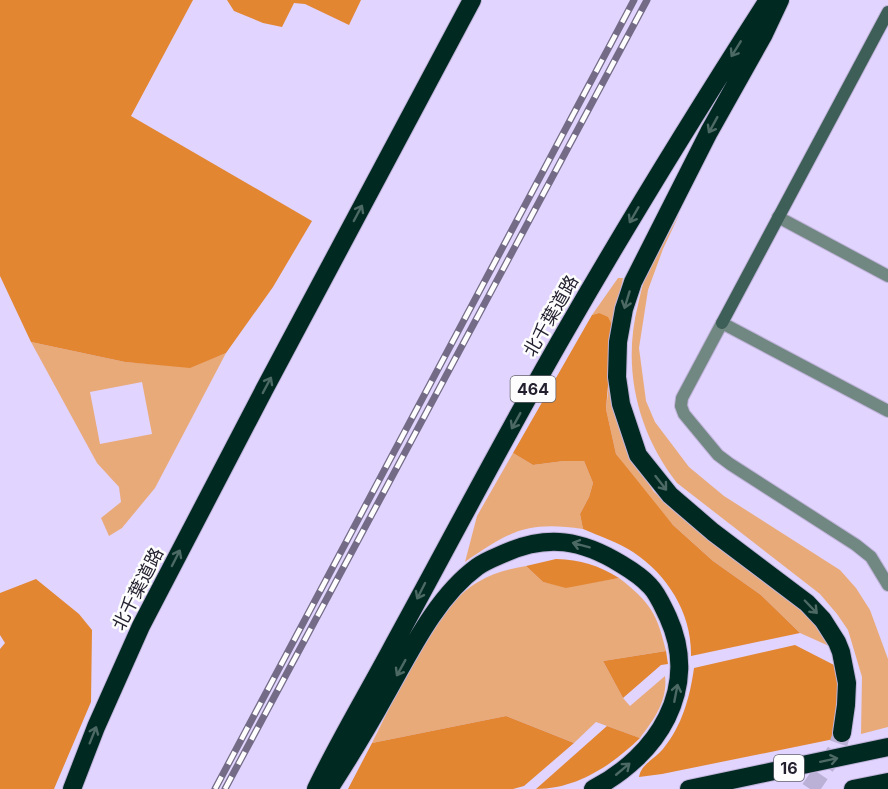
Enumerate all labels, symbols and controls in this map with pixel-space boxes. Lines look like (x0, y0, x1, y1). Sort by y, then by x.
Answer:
one-way arrow (730, 41, 743, 58)
one-way arrow (707, 116, 718, 134)
one-way arrow (353, 205, 364, 223)
one-way arrow (627, 206, 639, 223)
street label: 北千葉道路 (519, 272, 582, 360)
one-way arrow (621, 290, 632, 309)
road number: 464 (510, 376, 556, 402)
one-way arrow (262, 377, 273, 395)
one-way arrow (509, 412, 521, 429)
one-way arrow (654, 475, 667, 491)
one-way arrow (572, 539, 591, 551)
street label: 北千葉道路 (108, 544, 167, 634)
one-way arrow (171, 550, 183, 568)
one-way arrow (415, 582, 427, 600)
one-way arrow (803, 600, 818, 615)
one-way arrow (395, 659, 407, 676)
one-way arrow (671, 684, 682, 703)
one-way arrow (88, 726, 99, 744)
one-way arrow (819, 754, 838, 765)
road number: 16 (774, 755, 804, 781)
one-way arrow (615, 762, 630, 776)

